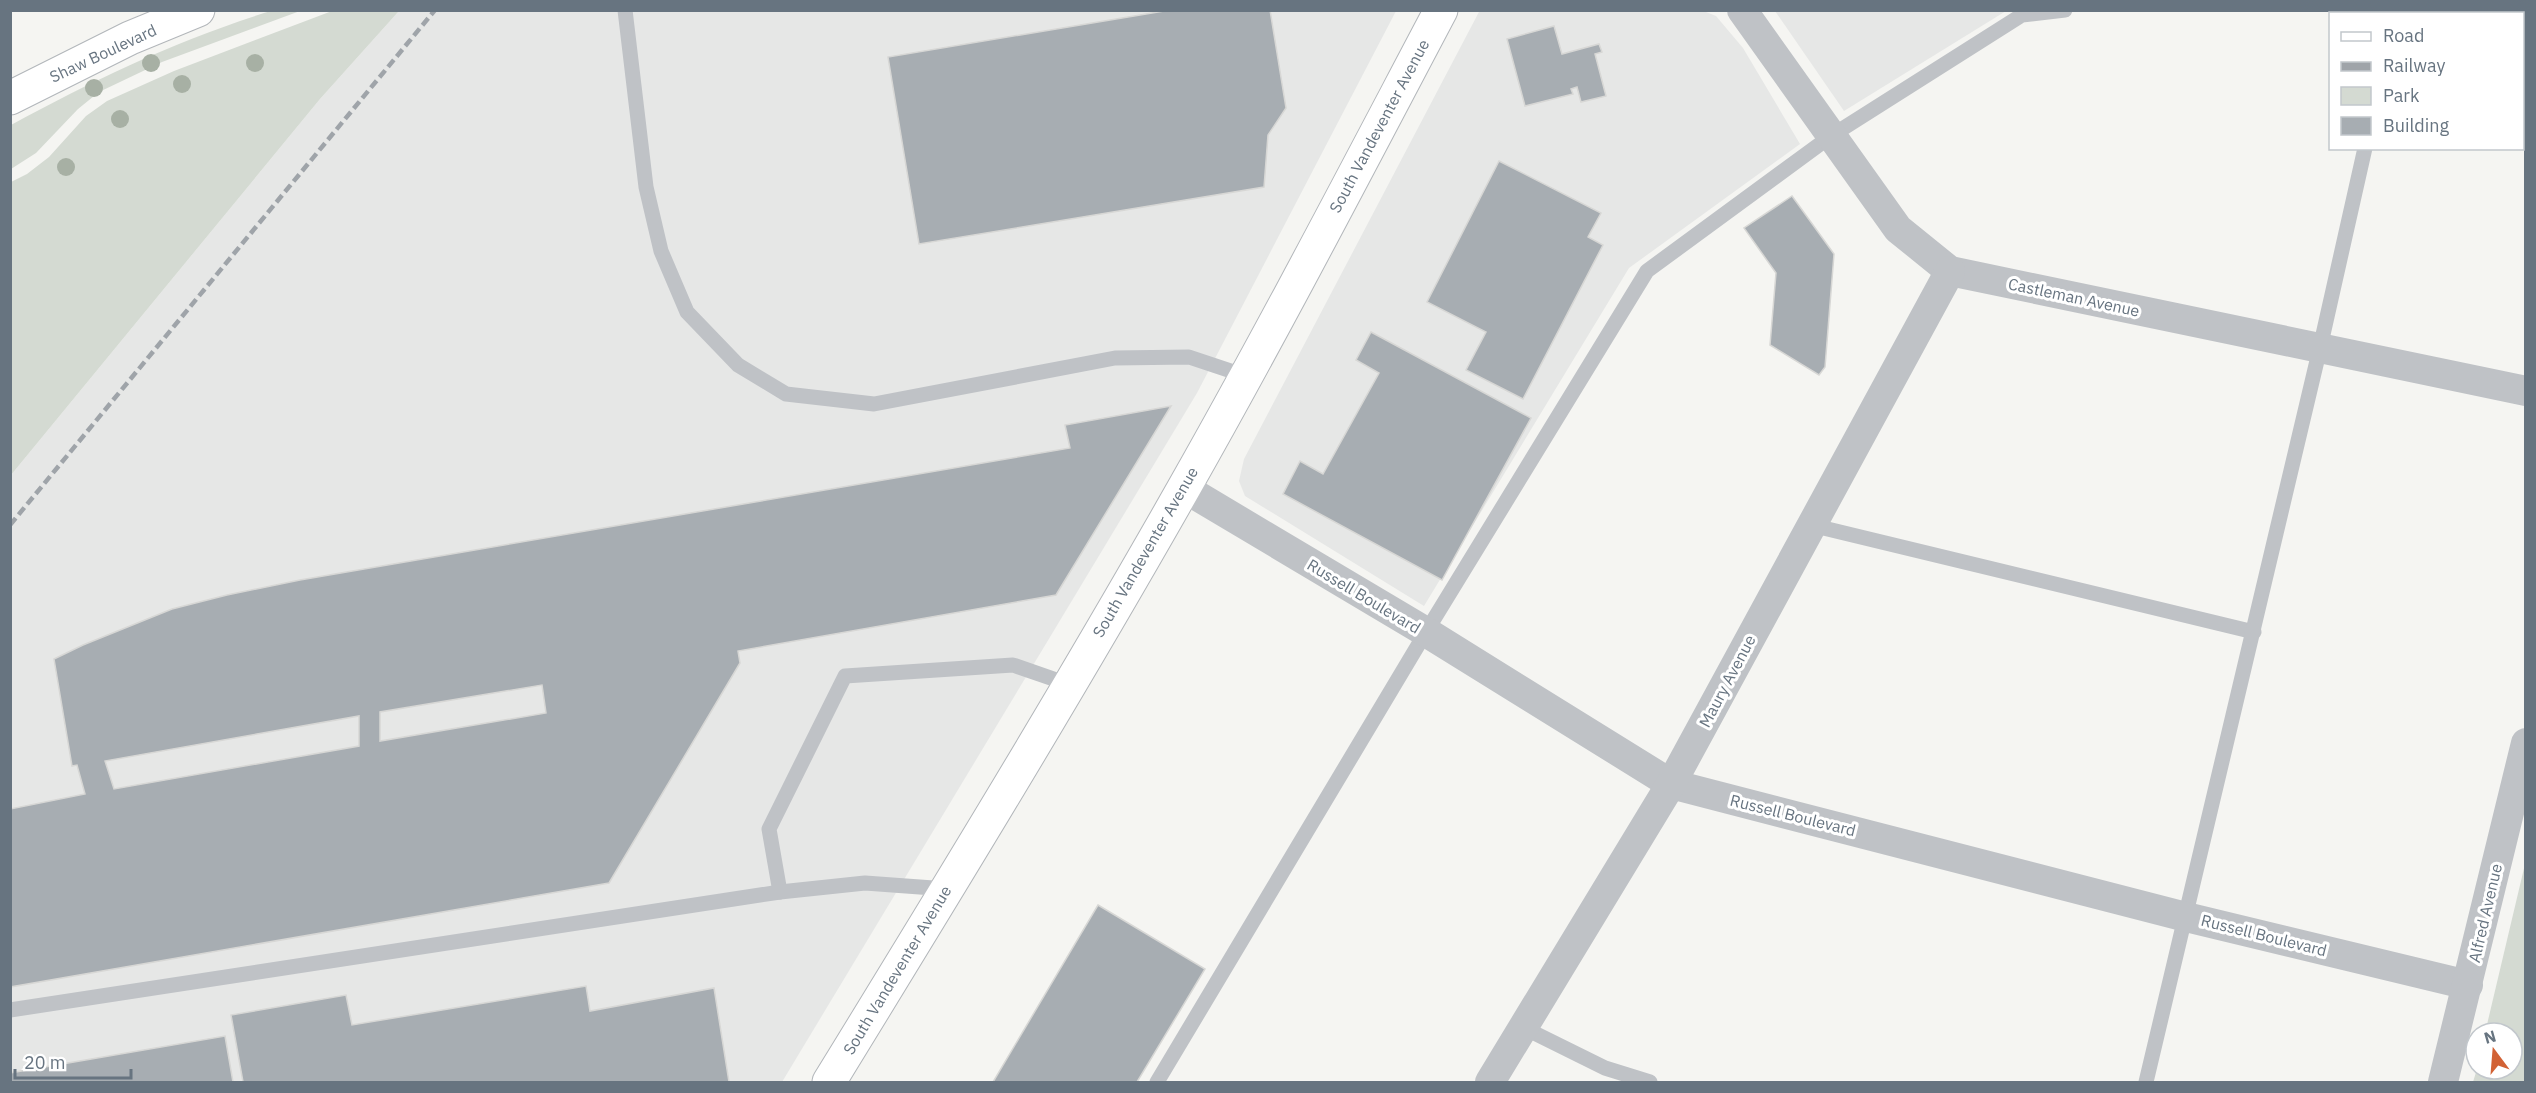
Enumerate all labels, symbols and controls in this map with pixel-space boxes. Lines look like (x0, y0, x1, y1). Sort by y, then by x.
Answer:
legend (2329, 12, 2524, 150)
street label: Shaw Boulevard (46, 19, 160, 87)
text: Road (2383, 24, 2424, 47)
street label: South Vandeventer Avenue (1325, 36, 1433, 216)
text: Railway (2383, 54, 2445, 77)
text: Park (2383, 84, 2420, 107)
text: Building (2383, 114, 2450, 137)
street label: Castleman Avenue (2007, 273, 2142, 321)
street label: South Vandeventer Avenue (1088, 463, 1202, 641)
street label: Russell Boulevard (1304, 554, 1424, 638)
street label: Maury Avenue (1694, 631, 1760, 731)
street label: Russell Boulevard (1728, 790, 1858, 840)
street label: Alfred Avenue (2464, 861, 2506, 964)
street label: South Vandeventer Avenue (839, 882, 956, 1058)
street label: Russell Boulevard (2199, 910, 2329, 960)
north arrow (2464, 1021, 2524, 1081)
text: N (2482, 1025, 2498, 1048)
scale bar (15, 1042, 130, 1080)
text: 20 m (24, 1051, 66, 1074)

